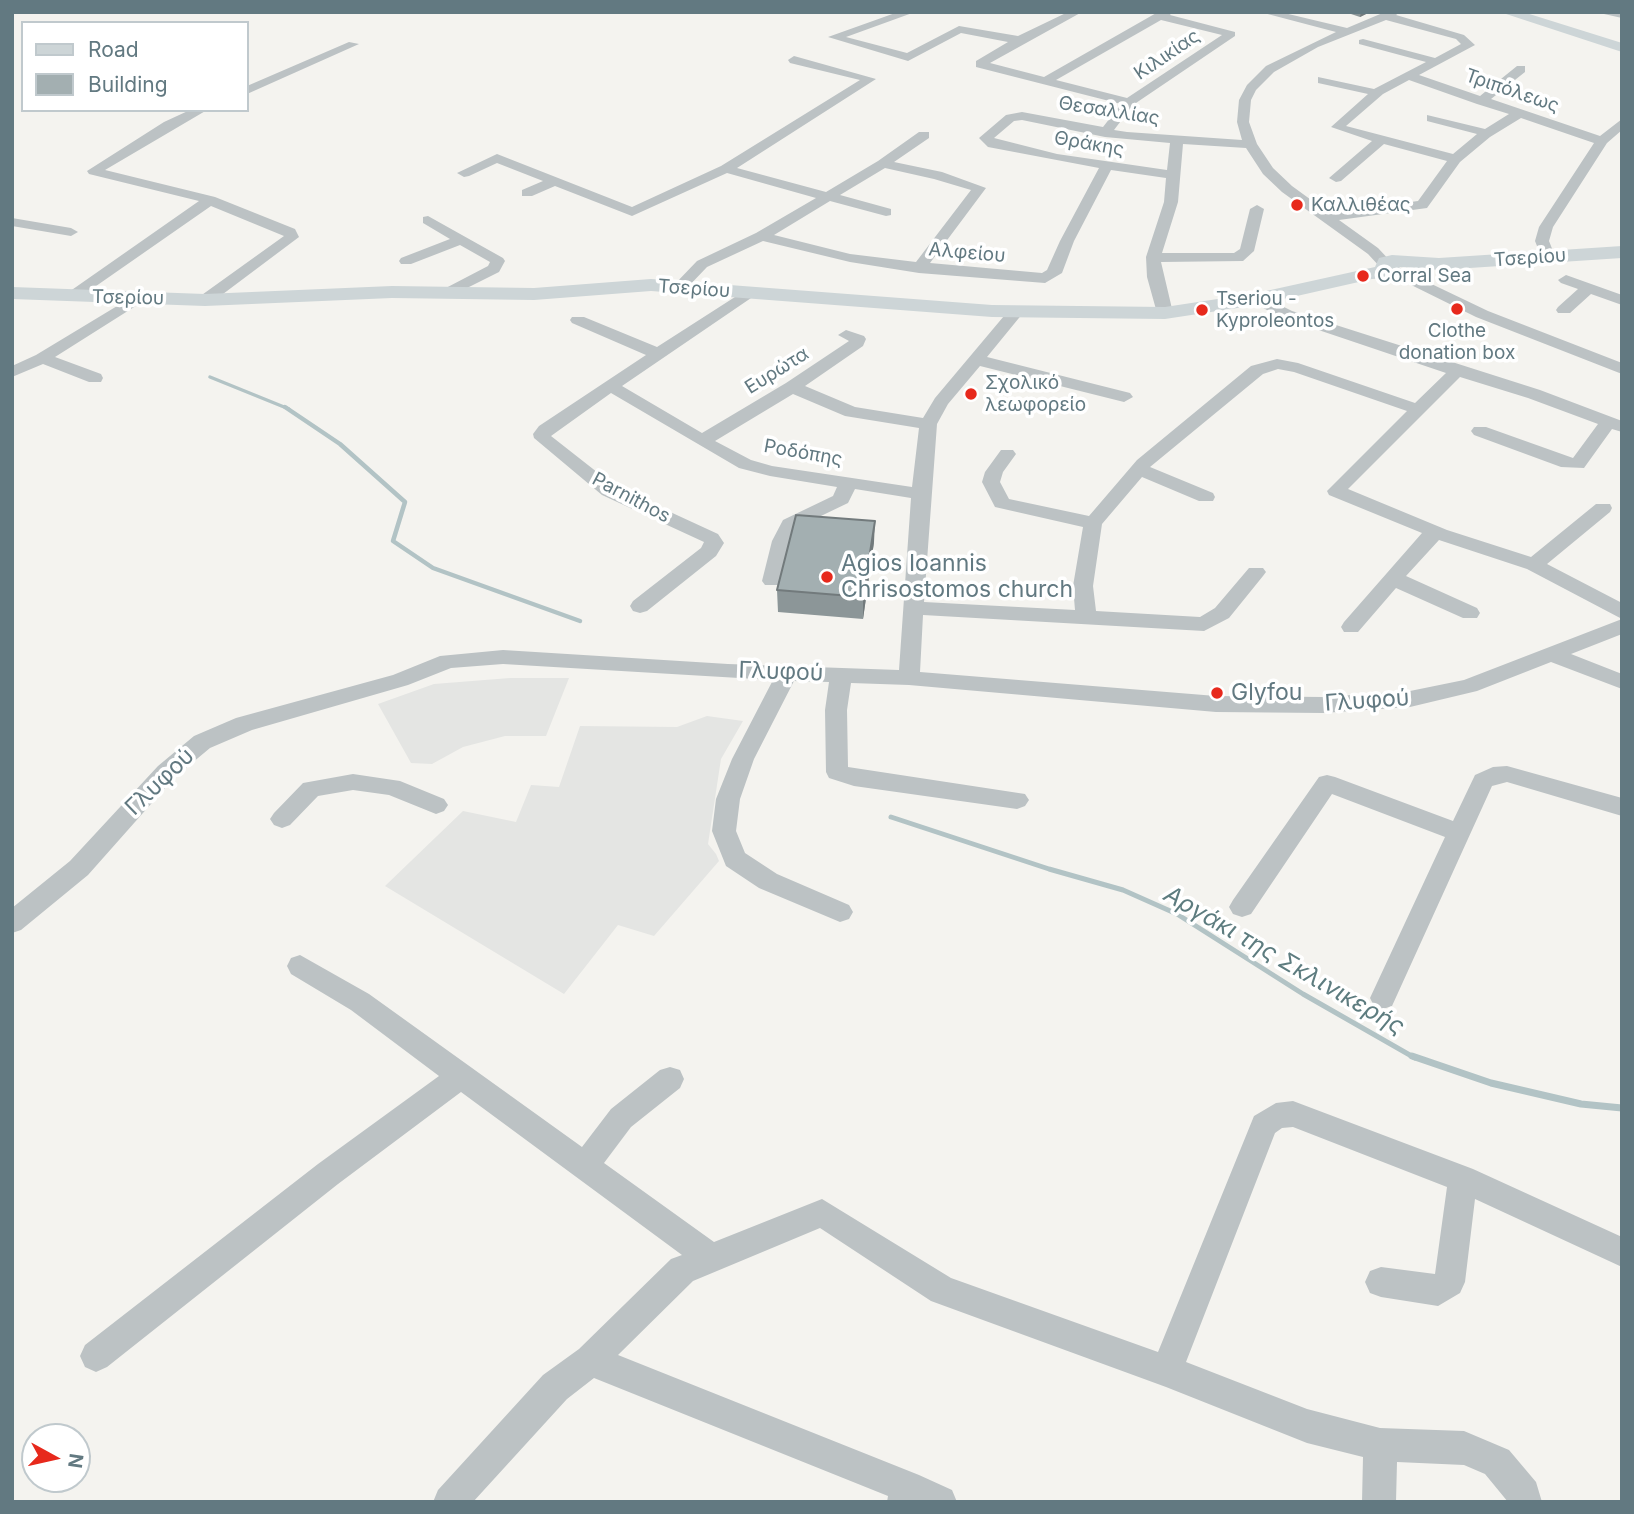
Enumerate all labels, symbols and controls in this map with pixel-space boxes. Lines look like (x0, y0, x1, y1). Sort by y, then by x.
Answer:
legend (21, 21, 248, 112)
street label: Κιλικίας (1130, 25, 1204, 85)
text: Road (88, 37, 139, 62)
street label: Τριπόλεως (1462, 64, 1562, 118)
text: Building (88, 72, 168, 97)
street label: Θεσαλλίας (1057, 92, 1161, 130)
street label: Θράκης (1052, 127, 1126, 161)
place label: Καλλιθέας (1311, 194, 1411, 216)
marker: Καλλιθέας (1289, 197, 1305, 213)
street label: Αλφείου (928, 238, 1006, 268)
street label: Τσερίου (1493, 244, 1567, 272)
place label: Corral Sea (1377, 265, 1472, 287)
marker: Corral Sea (1355, 268, 1371, 284)
street label: Τσερίου (657, 275, 731, 303)
street label: Τσερίου (92, 286, 164, 310)
place label: Tseriou - Kyproleontos (1216, 288, 1334, 332)
marker: Clothe donation box (1449, 301, 1465, 317)
marker: Tseriou - Kyproleontos (1194, 302, 1210, 318)
place label: Clothe donation box (1399, 320, 1515, 364)
street label: Ευρώτα (741, 343, 813, 399)
place label: Σχολικό λεωφορείο (985, 372, 1086, 416)
marker: Σχολικό λεωφορείο (963, 386, 979, 402)
street label: Ροδόπης (762, 435, 844, 471)
street label: Parnithos (588, 468, 674, 528)
place label: Agios Ioannis Chrisostomos church (841, 550, 1073, 604)
marker: Agios Ioannis Chrisostomos church (819, 569, 835, 585)
street label: Γλυφού (738, 657, 824, 687)
place label: Glyfou (1231, 679, 1302, 707)
street label: Γλυφού (1324, 684, 1410, 718)
marker: Glyfou (1209, 685, 1225, 701)
street label: Γλυφού (120, 743, 200, 821)
water label: Αργάκι της Σκλινικερής (1159, 880, 1409, 1042)
north arrow (21, 1423, 91, 1493)
text: N (63, 1452, 88, 1469)

